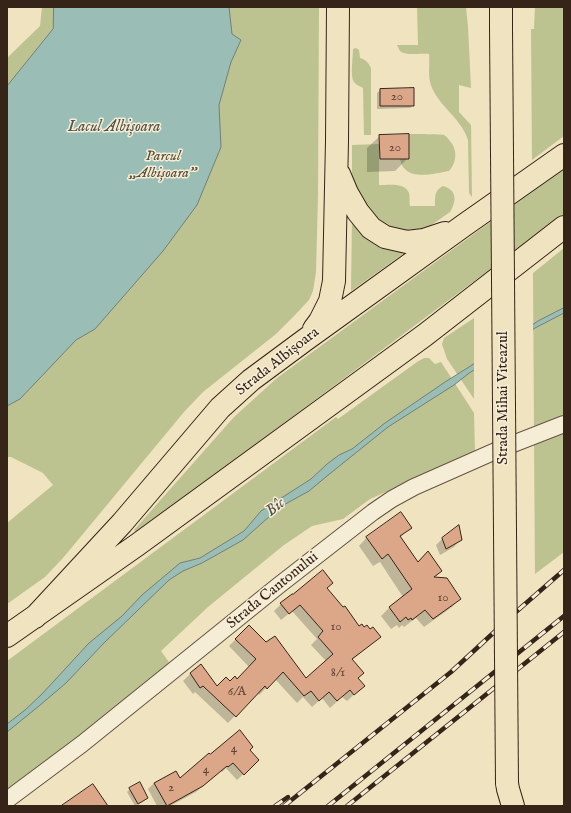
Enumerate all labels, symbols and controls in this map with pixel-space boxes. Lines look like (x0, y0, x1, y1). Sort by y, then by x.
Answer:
house number: 20 (391, 89, 403, 105)
water label: Lacul Albișoara (68, 118, 160, 138)
house number: 20 (389, 140, 401, 156)
park label: Parcul „Albișoara” (130, 148, 196, 183)
street label: Strada Albișoara (233, 324, 323, 400)
street label: Strada Mihai Viteazul (495, 331, 513, 465)
water label: Bîc (262, 494, 290, 522)
street label: Strada Cantonului (224, 549, 322, 633)
house number: 10 (437, 590, 449, 606)
house number: 10 (330, 619, 342, 635)
house number: 8/1 (331, 665, 345, 681)
house number: 6/A (228, 684, 246, 700)
house number: 4 (231, 741, 237, 757)
house number: 4 (203, 762, 209, 778)
house number: 2 (168, 780, 174, 796)

